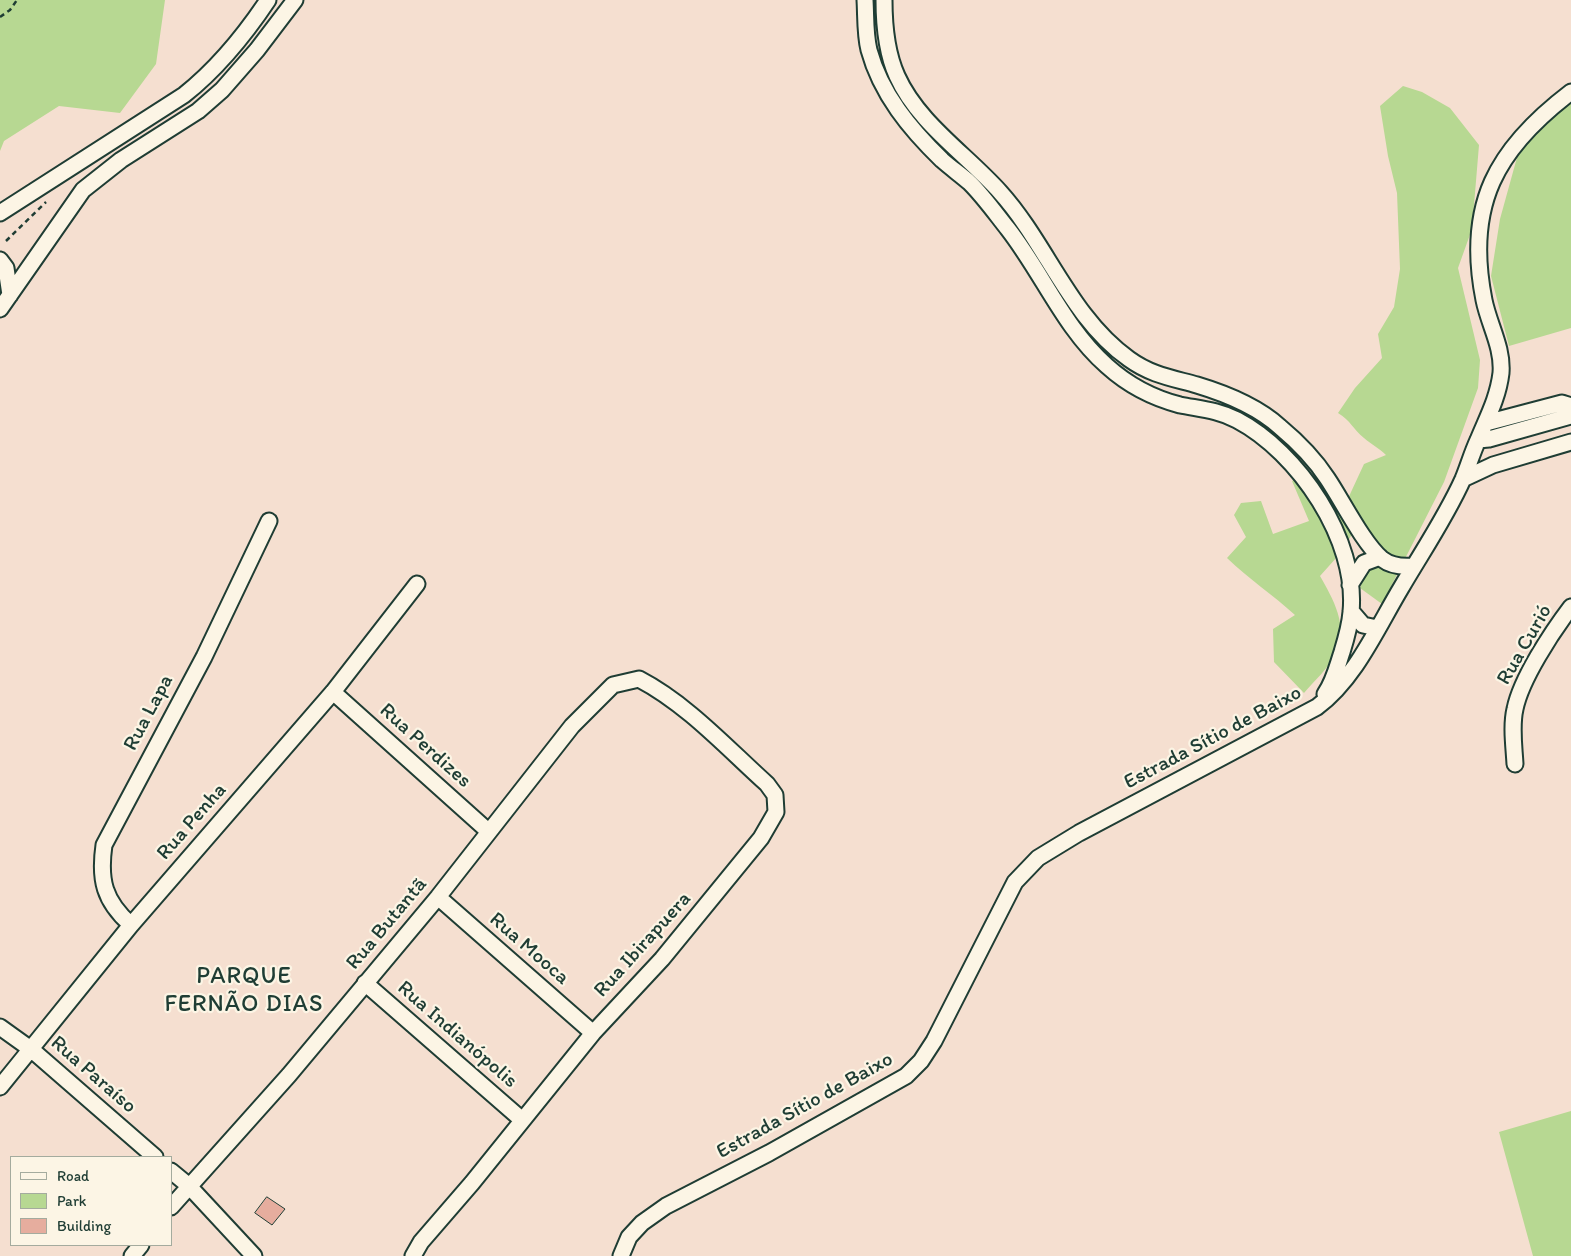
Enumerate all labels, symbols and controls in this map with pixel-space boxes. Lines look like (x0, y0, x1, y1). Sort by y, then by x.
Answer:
street label: Rua Curió (1492, 600, 1558, 690)
street label: Rua Lapa (119, 671, 179, 755)
street label: Estrada Sítio de Baixo (1120, 680, 1306, 796)
street label: Rua Perdizes (374, 698, 476, 794)
street label: Rua Penha (152, 778, 232, 866)
street label: Rua Butantã (341, 873, 433, 975)
street label: Rua Ibirapuera (589, 887, 697, 1003)
street label: Rua Mooca (484, 907, 574, 991)
district label: PARQUE FERNÃO DIAS (163, 963, 325, 1019)
street label: Rua Indianópolis (392, 976, 522, 1094)
street label: Rua Paraíso (45, 1031, 141, 1119)
street label: Estrada Sítio de Baixo (712, 1047, 898, 1165)
legend (10, 1156, 172, 1246)
text: Road (57, 1167, 89, 1185)
text: Park (57, 1192, 87, 1210)
text: Building (57, 1217, 111, 1235)

